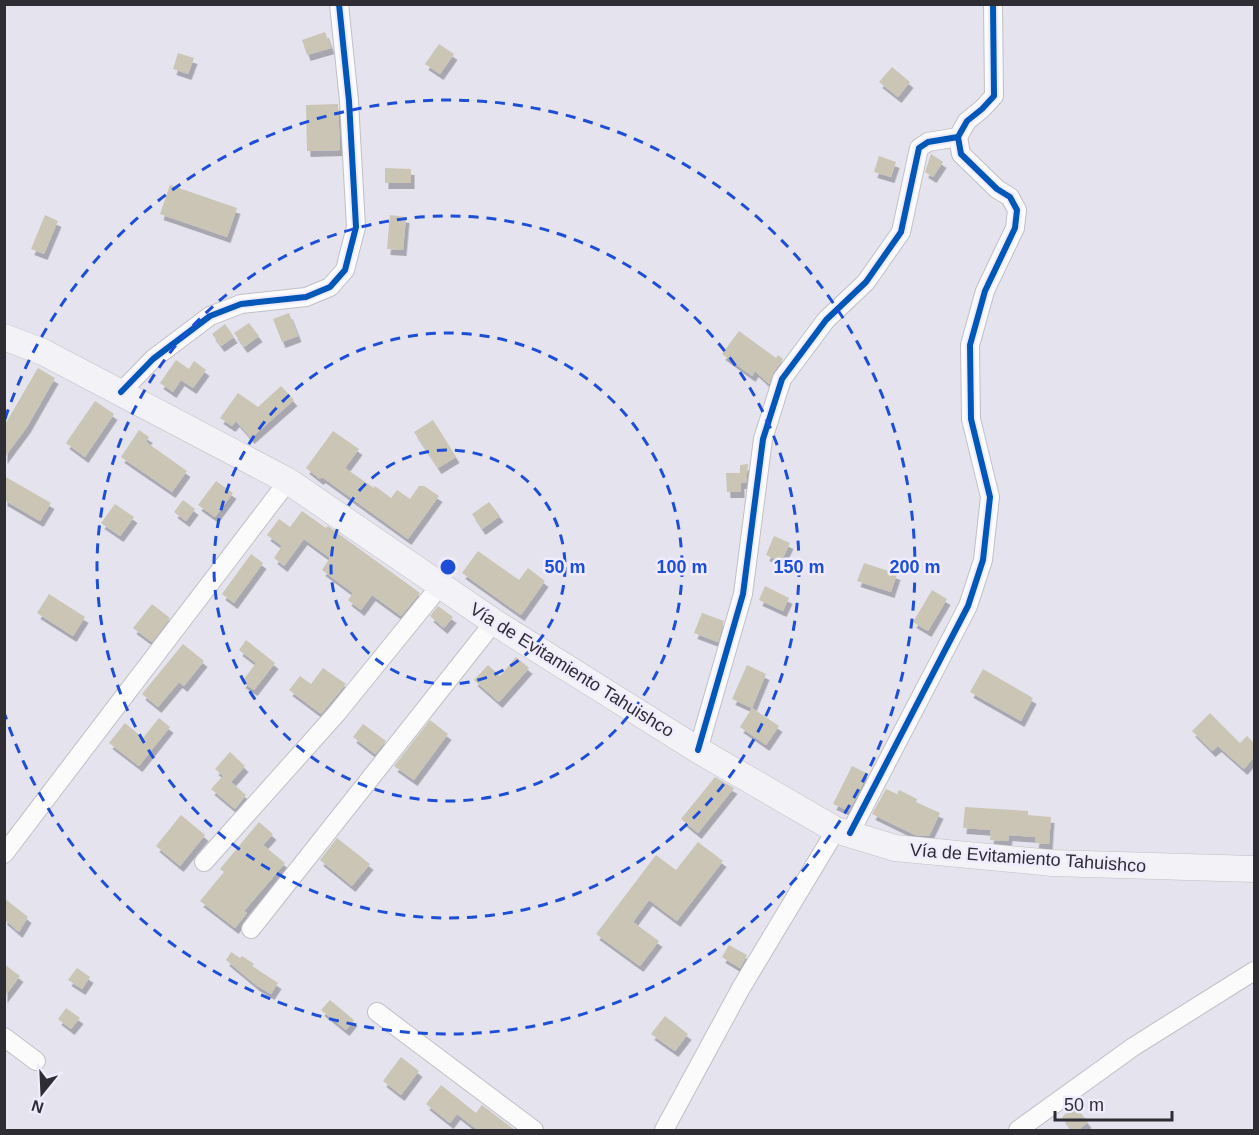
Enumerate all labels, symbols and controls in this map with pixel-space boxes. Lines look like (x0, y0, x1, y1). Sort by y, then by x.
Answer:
centre of rings (438, 557, 458, 577)
text: 50 m (544, 557, 586, 577)
text: 100 m (656, 557, 708, 577)
text: 150 m (773, 557, 825, 577)
text: 200 m (889, 557, 941, 577)
street label: Vía de Evitamiento Tahuishco (466, 599, 678, 741)
street label: Vía de Evitamiento Tahuishco (909, 840, 1147, 876)
north arrow (12, 1063, 72, 1123)
scale bar (1055, 1084, 1172, 1122)
text: 50 m (1064, 1095, 1104, 1115)
text: N (29, 1097, 46, 1117)

